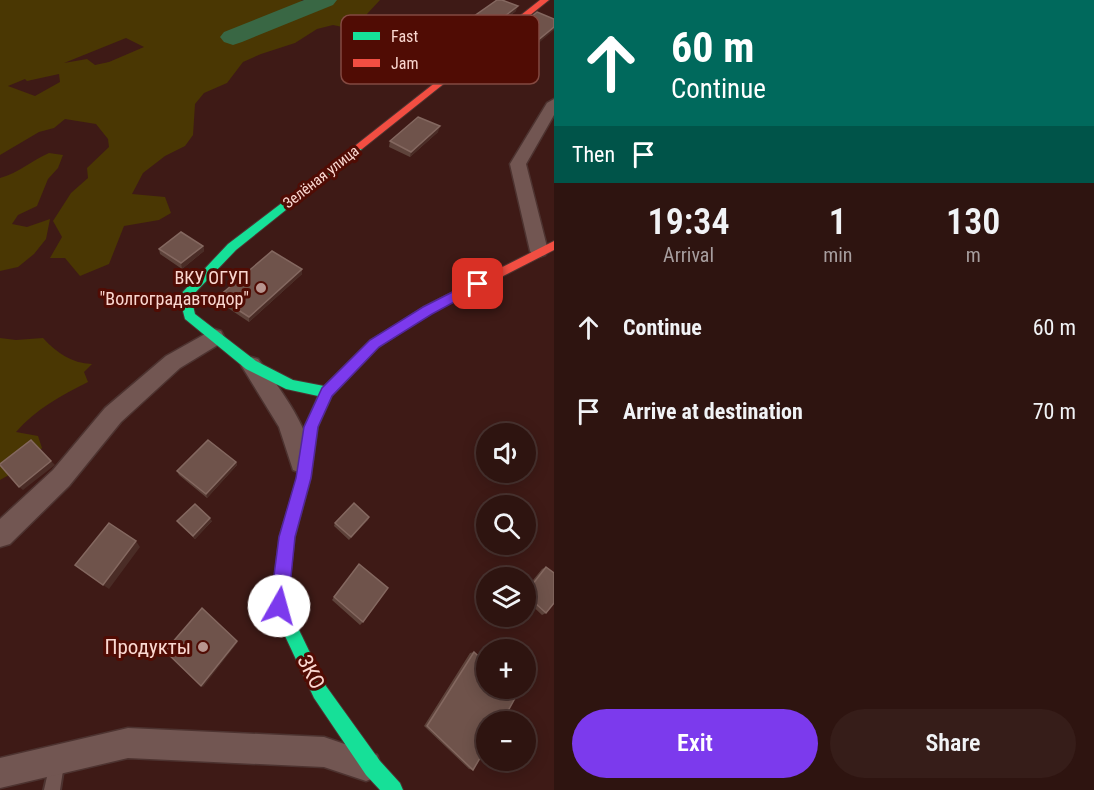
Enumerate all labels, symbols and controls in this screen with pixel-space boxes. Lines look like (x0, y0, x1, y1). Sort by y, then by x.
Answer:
legend (341, 15, 539, 84)
text: 60 m (671, 23, 754, 72)
icon: ahead (572, 24, 650, 102)
text: Fast (391, 27, 418, 46)
text: Jam (391, 54, 418, 73)
text: Continue (671, 73, 766, 105)
icon: arrive (627, 138, 660, 171)
street label: Зелёная улица (279, 142, 363, 212)
text: Then (572, 142, 615, 167)
text: 19:34 (648, 201, 730, 243)
text: 1 (829, 201, 847, 243)
text: 130 (946, 201, 1000, 243)
text: Arrival (663, 243, 714, 267)
text: min (823, 243, 852, 267)
text: m (966, 243, 981, 267)
pin (452, 258, 503, 309)
place label: ВКУ ОГУП "Волгоградавтодор" (100, 267, 249, 309)
icon: arrive (461, 267, 494, 300)
marker: ВКУ ОГУП "Волгоградавтодор" (254, 281, 268, 295)
icon: ahead (572, 311, 605, 344)
text: Continue (623, 315, 702, 340)
text: 60 m (1033, 315, 1076, 340)
icon: arrive (572, 395, 605, 428)
text: Arrive at destination (623, 399, 803, 424)
text: 70 m (1033, 399, 1076, 424)
map controls (476, 423, 536, 771)
button: sound (476, 423, 536, 483)
button: search (476, 495, 536, 555)
button: layers (476, 567, 536, 627)
position arrow (247, 574, 311, 638)
place label: Продукты (104, 635, 191, 659)
button: + (476, 639, 536, 699)
marker: Продукты (196, 640, 210, 654)
street label: ЗКО (292, 651, 330, 693)
button: Exit (572, 709, 818, 778)
button: Share (830, 709, 1076, 778)
button: − (476, 711, 536, 771)

